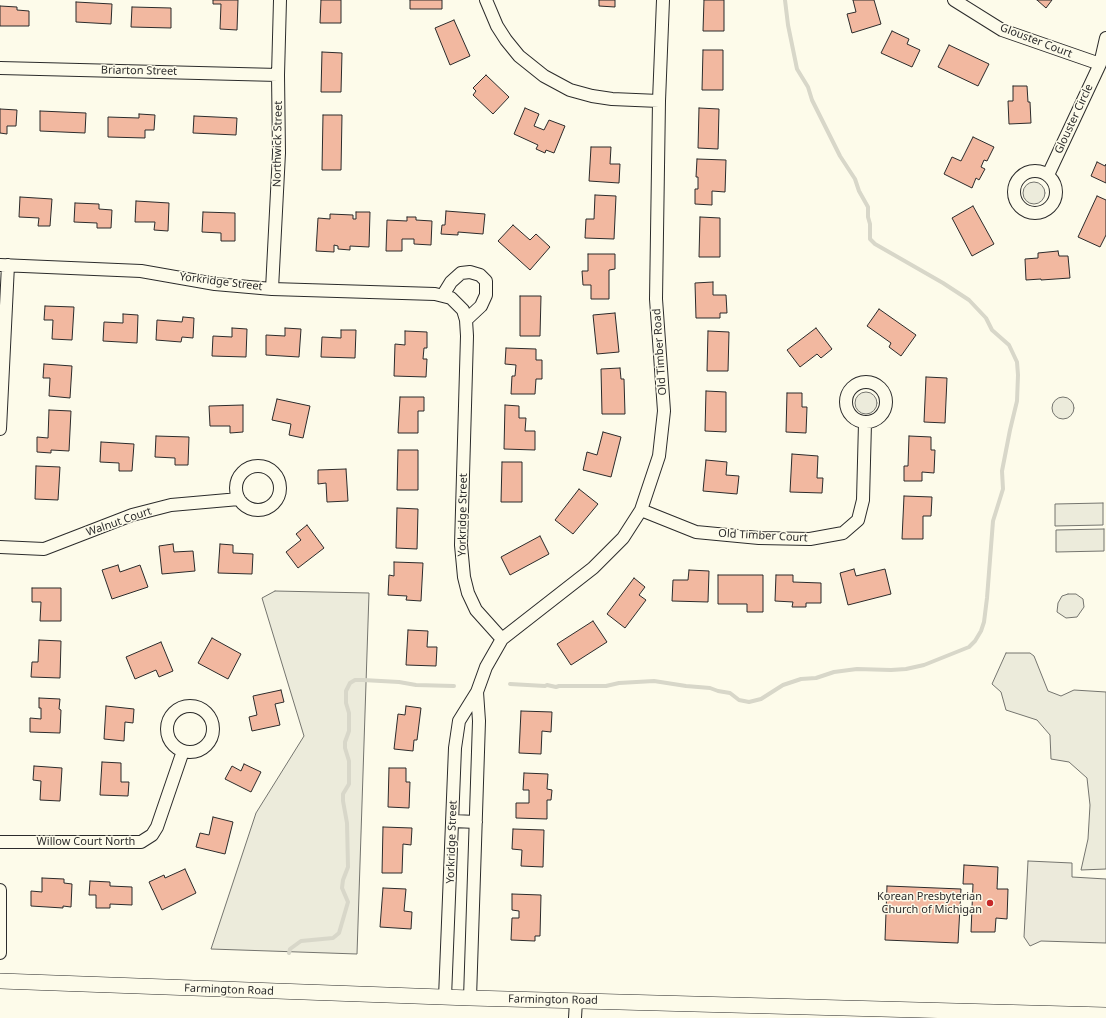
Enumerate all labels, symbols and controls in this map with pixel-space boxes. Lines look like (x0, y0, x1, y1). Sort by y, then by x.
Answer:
street label: Glouster Court (998, 21, 1074, 61)
street label: Briarton Street (101, 64, 177, 78)
street label: Glouster Circle (1052, 82, 1096, 156)
street label: Northwick Street (271, 101, 285, 187)
street label: Yorkridge Street (179, 270, 263, 294)
street label: Old Timber Road (650, 308, 670, 396)
street label: Yorkridge Street (456, 473, 470, 557)
street label: Walnut Court (85, 505, 153, 539)
street label: Old Timber Court (718, 527, 808, 545)
street label: Yorkridge Street (444, 800, 460, 884)
street label: Willow Court North (37, 835, 135, 849)
place label: Korean Presbyterian Church of Michigan (877, 890, 982, 916)
marker: Korean Presbyterian Church of Michigan (985, 898, 995, 908)
street label: Farmington Road (184, 982, 274, 998)
street label: Farmington Road (508, 993, 598, 1007)

